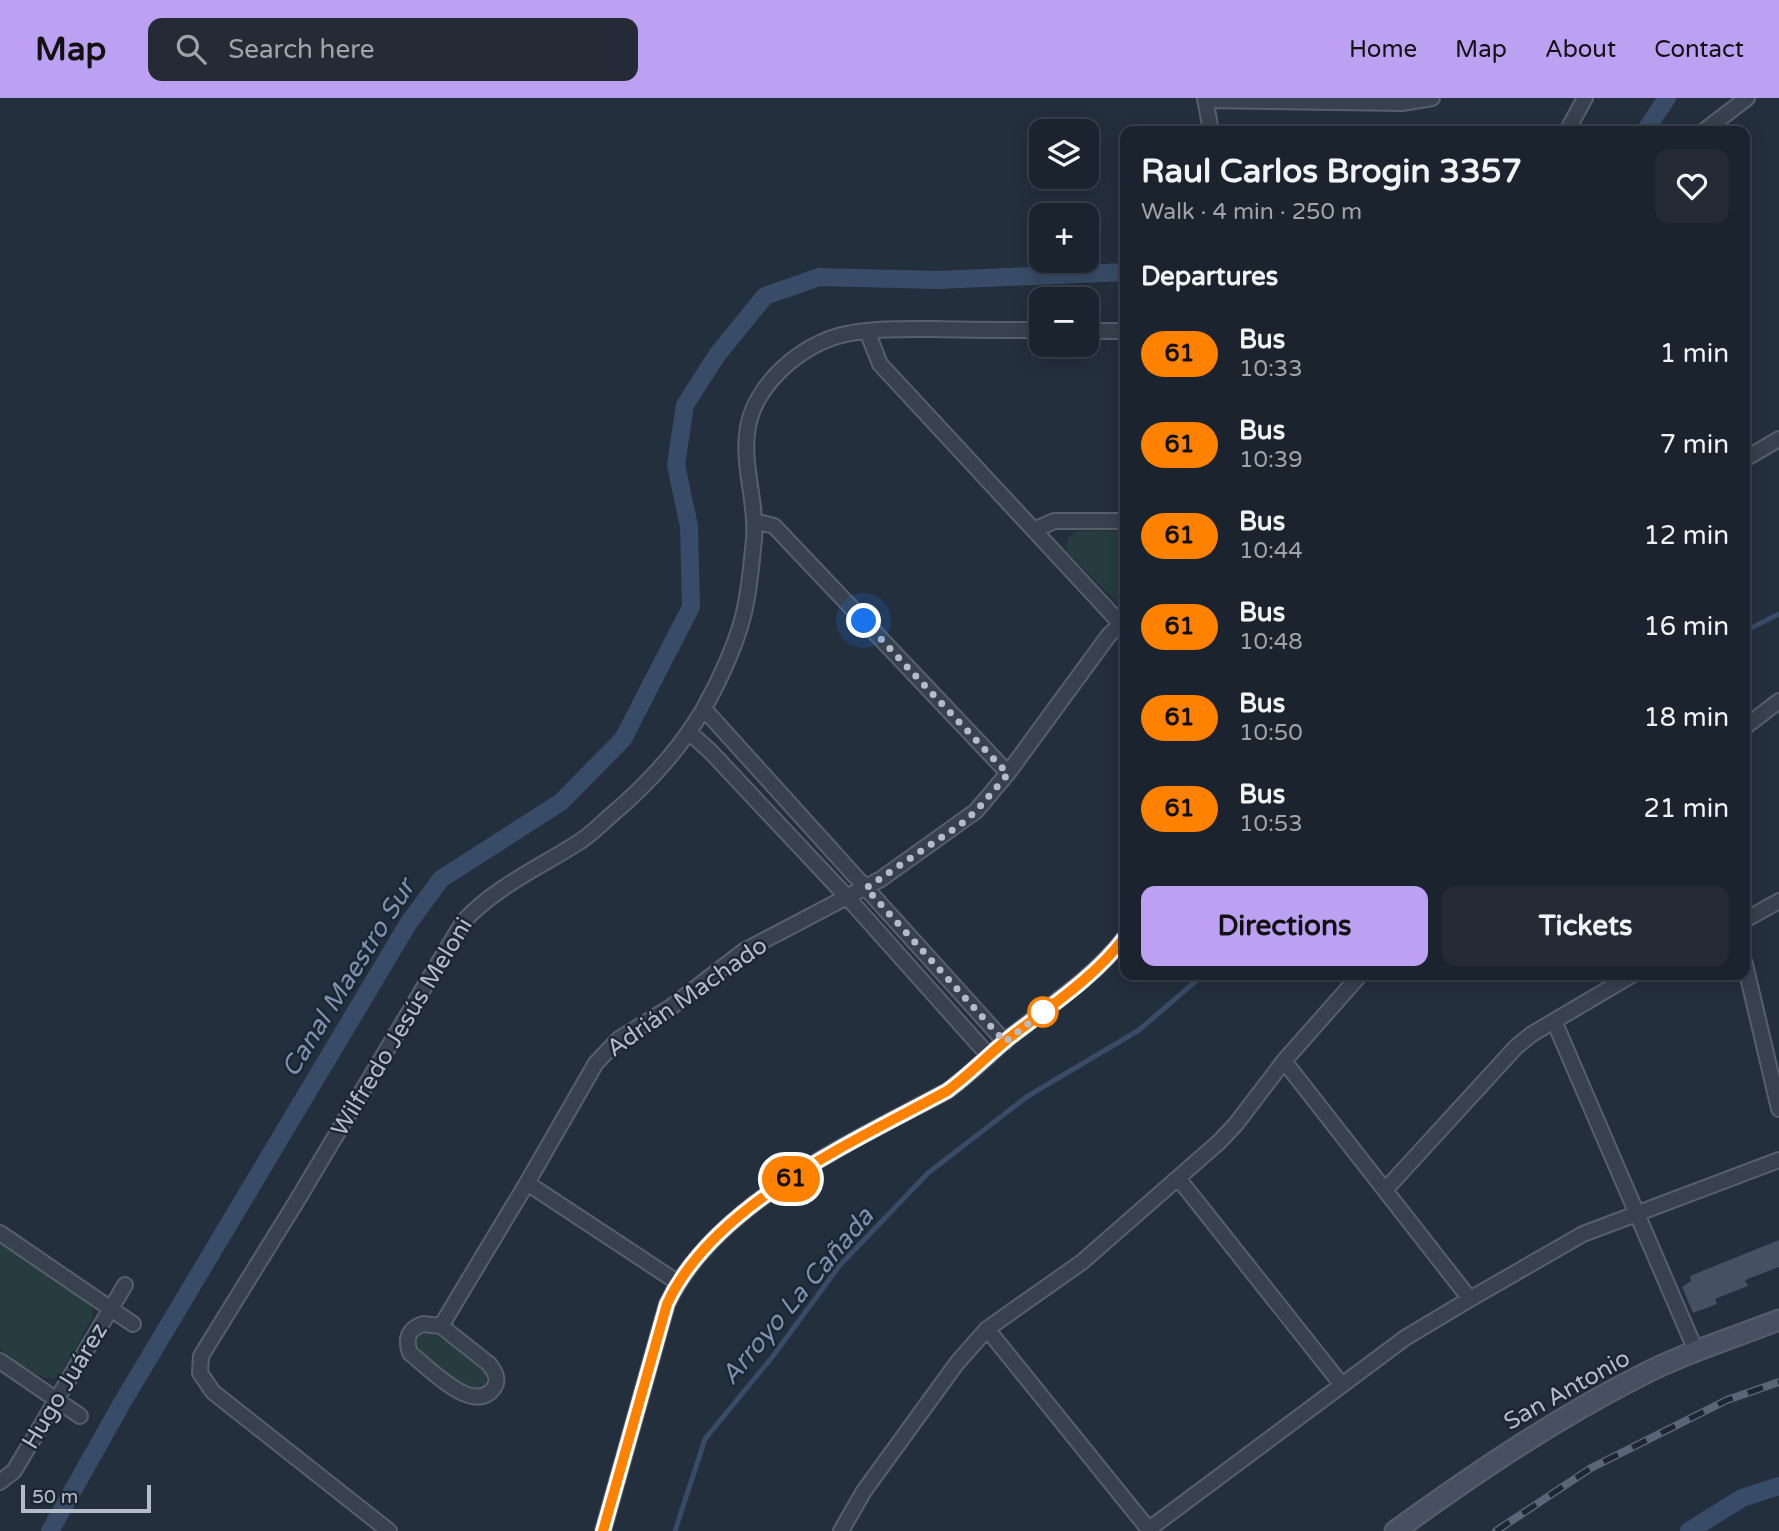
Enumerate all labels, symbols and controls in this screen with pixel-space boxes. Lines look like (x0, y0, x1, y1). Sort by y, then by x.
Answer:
search box (148, 18, 638, 81)
text: Map (35, 30, 106, 69)
icon: search (172, 30, 210, 68)
text: Search here (228, 34, 374, 65)
text: Home (1349, 35, 1417, 64)
text: Map (1455, 35, 1507, 64)
text: About (1545, 35, 1616, 64)
text: Contact (1654, 35, 1744, 64)
map controls (1029, 119, 1099, 357)
button: layers (1029, 119, 1099, 189)
button: heart (1655, 149, 1729, 223)
text: Raul Carlos Brogin 3357 (1141, 152, 1522, 191)
text: Walk · 4 min · 250 m (1141, 198, 1362, 226)
button: + (1029, 203, 1099, 273)
text: Departures (1141, 261, 1278, 292)
button: − (1029, 287, 1099, 357)
text: Bus (1239, 324, 1285, 355)
text: 1 min (1660, 338, 1729, 369)
text: 61 (1164, 339, 1195, 368)
text: 10:33 (1239, 355, 1303, 383)
text: Bus (1239, 415, 1285, 446)
text: 7 min (1660, 429, 1729, 460)
text: 61 (1164, 430, 1195, 459)
text: 10:39 (1239, 446, 1303, 474)
text: Bus (1239, 506, 1285, 537)
text: 12 min (1643, 520, 1729, 551)
text: 61 (1164, 521, 1195, 550)
text: 10:44 (1239, 537, 1303, 565)
text: Bus (1239, 597, 1285, 628)
your location (846, 603, 881, 638)
text: 16 min (1643, 611, 1729, 642)
text: 61 (1164, 612, 1195, 641)
text: 10:48 (1239, 628, 1303, 656)
text: Bus (1239, 688, 1285, 719)
text: 18 min (1643, 702, 1729, 733)
text: 61 (1164, 703, 1195, 732)
text: 10:50 (1239, 719, 1303, 747)
text: Bus (1239, 779, 1285, 810)
text: 21 min (1643, 793, 1729, 824)
text: 61 (1164, 794, 1195, 823)
text: 10:53 (1239, 810, 1303, 838)
water label: Canal Maestro Sur (275, 871, 423, 1082)
button: Directions (1141, 886, 1428, 966)
button: Tickets (1442, 886, 1729, 966)
street label: Wilfredo Jesús Meloni (325, 912, 479, 1142)
street label: Adrián Machado (601, 931, 773, 1063)
unlabelled marker (1028, 997, 1058, 1027)
line badge: 61 (760, 1156, 822, 1202)
text: 61 (776, 1164, 806, 1193)
water label: Arroyo La Cañada (714, 1200, 881, 1391)
street label: Hugo Juárez (16, 1318, 114, 1454)
street label: San Antonio (1499, 1343, 1635, 1437)
scale bar (21, 1482, 150, 1514)
text: 50 m (32, 1486, 78, 1508)

